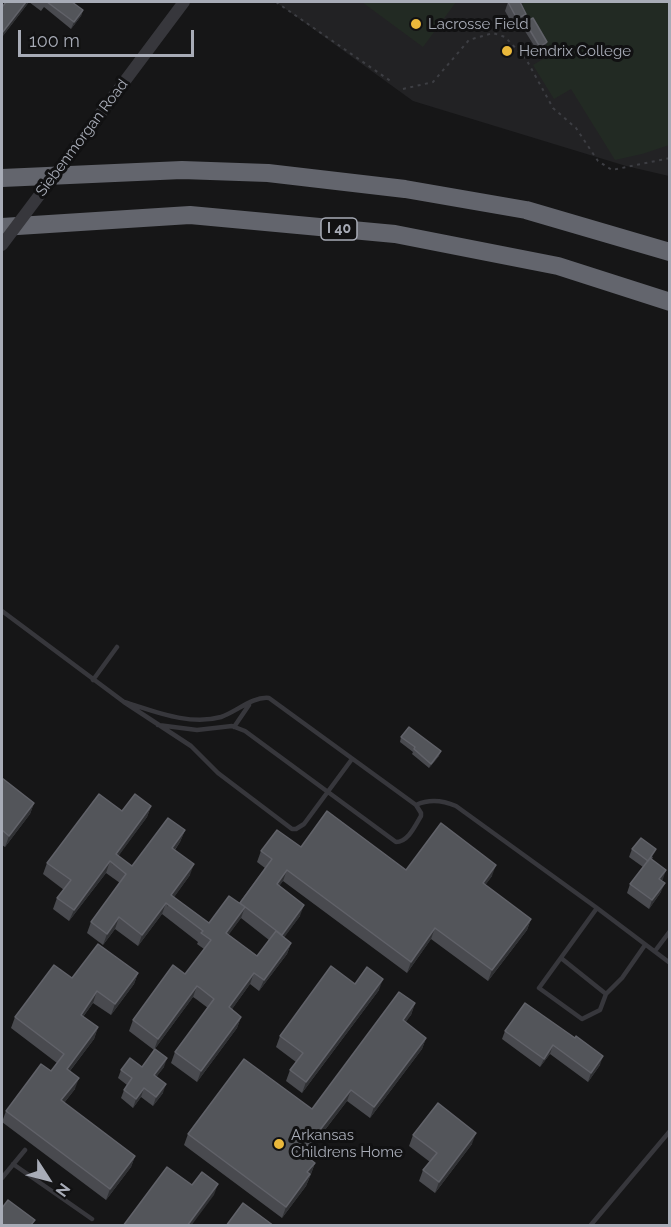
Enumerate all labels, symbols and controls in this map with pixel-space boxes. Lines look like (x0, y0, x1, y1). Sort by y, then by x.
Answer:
place label: Lacrosse Field (428, 15, 529, 33)
marker: Lacrosse Field (409, 17, 423, 31)
scale bar (21, 18, 196, 56)
text: 100 m (29, 30, 80, 51)
place label: Hendrix College (519, 42, 631, 60)
marker: Hendrix College (500, 44, 514, 58)
street label: Siebenmorgan Road (32, 76, 132, 200)
road number: I 40 (321, 218, 357, 240)
place label: Arkansas Childrens Home (291, 1126, 403, 1161)
marker: Arkansas Childrens Home (272, 1137, 286, 1151)
north arrow (18, 1149, 78, 1209)
text: N (52, 1179, 74, 1200)

